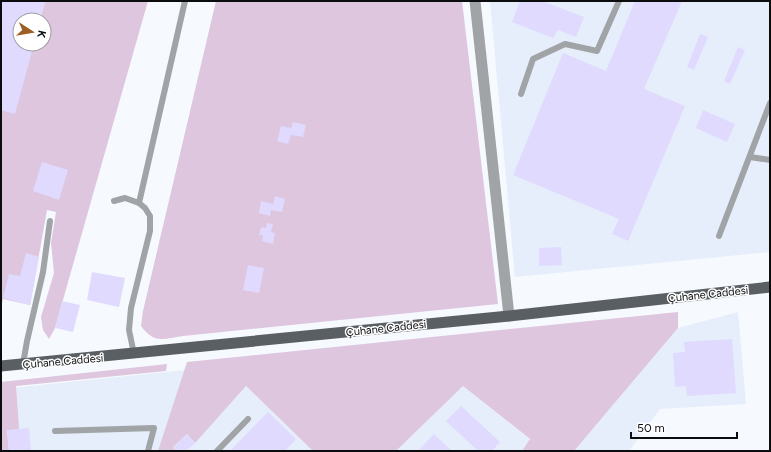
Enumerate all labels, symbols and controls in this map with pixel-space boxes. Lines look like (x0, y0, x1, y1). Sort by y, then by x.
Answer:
north arrow (12, 12, 52, 52)
text: K (34, 29, 48, 40)
street label: Çuhane Caddesi (667, 284, 749, 305)
street label: Çuhane Caddesi (345, 318, 427, 339)
street label: Çuhane Caddesi (22, 352, 104, 371)
scale bar (631, 414, 737, 440)
text: 50 m (637, 421, 665, 435)

